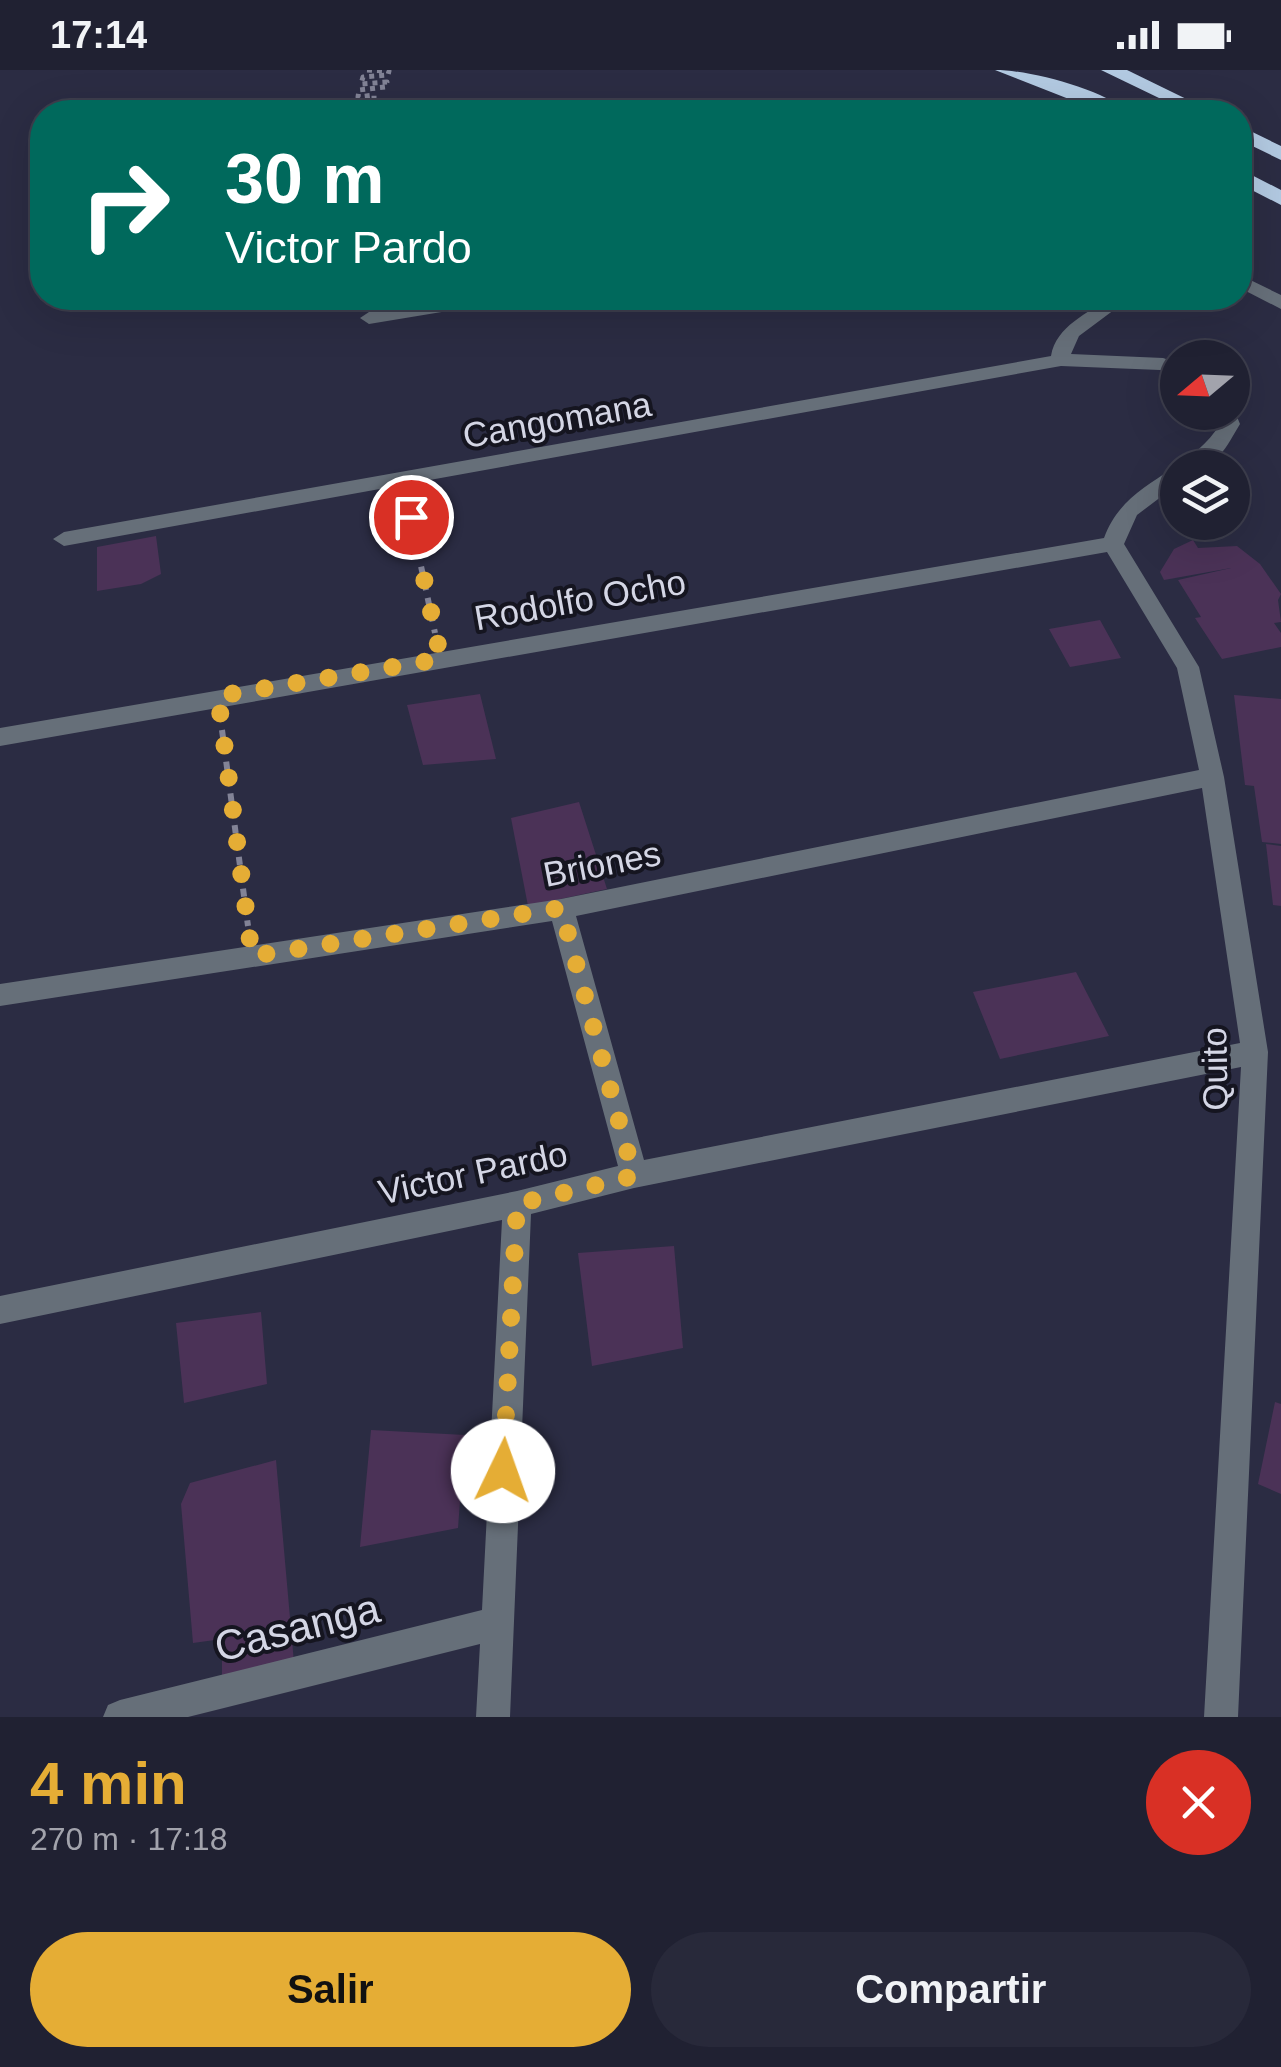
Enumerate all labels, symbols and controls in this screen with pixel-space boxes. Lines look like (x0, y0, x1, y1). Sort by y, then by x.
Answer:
text: 17:14 (50, 14, 147, 56)
icon: right (60, 140, 190, 270)
text: 30 m (225, 140, 385, 218)
text: Victor Pardo (225, 222, 472, 273)
north arrow (1160, 340, 1250, 430)
map controls (1160, 340, 1250, 540)
street label: Cangomana (460, 384, 655, 455)
button: layers (1160, 450, 1250, 540)
pin (369, 475, 454, 560)
icon: arrive (384, 490, 439, 545)
street label: Rodolfo Ocho (471, 562, 689, 637)
street label: Briones (540, 833, 664, 894)
street label: Quito (1194, 1027, 1235, 1111)
street label: Victor Pardo (375, 1133, 571, 1212)
position arrow (451, 1419, 555, 1523)
street label: Casanga (210, 1584, 385, 1671)
text: 4 min (30, 1750, 187, 1817)
button: close (1146, 1750, 1251, 1855)
text: 270 m · 17:18 (30, 1821, 227, 1857)
button: Salir (30, 1932, 631, 2047)
button: Compartir (651, 1932, 1251, 2047)

